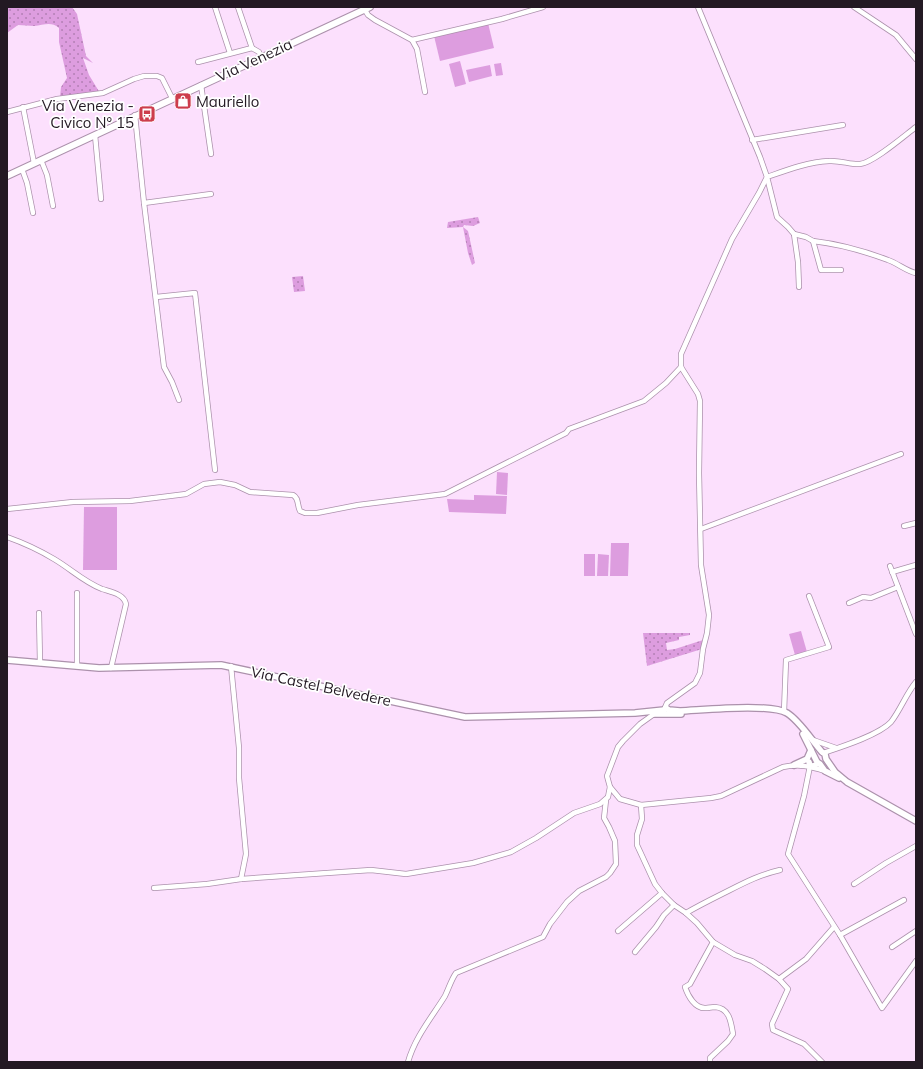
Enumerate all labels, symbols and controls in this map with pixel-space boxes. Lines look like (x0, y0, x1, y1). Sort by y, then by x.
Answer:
street label: Via Venezia (213, 34, 295, 86)
shop icon: Mauriello (173, 91, 193, 111)
place label: Mauriello (196, 92, 259, 111)
place label: Via Venezia - Civico N° 15 (42, 96, 134, 132)
bus stop icon: Via Venezia - Civico N° 15 (137, 104, 157, 124)
street label: Via Castel Belvedere (249, 662, 393, 710)

